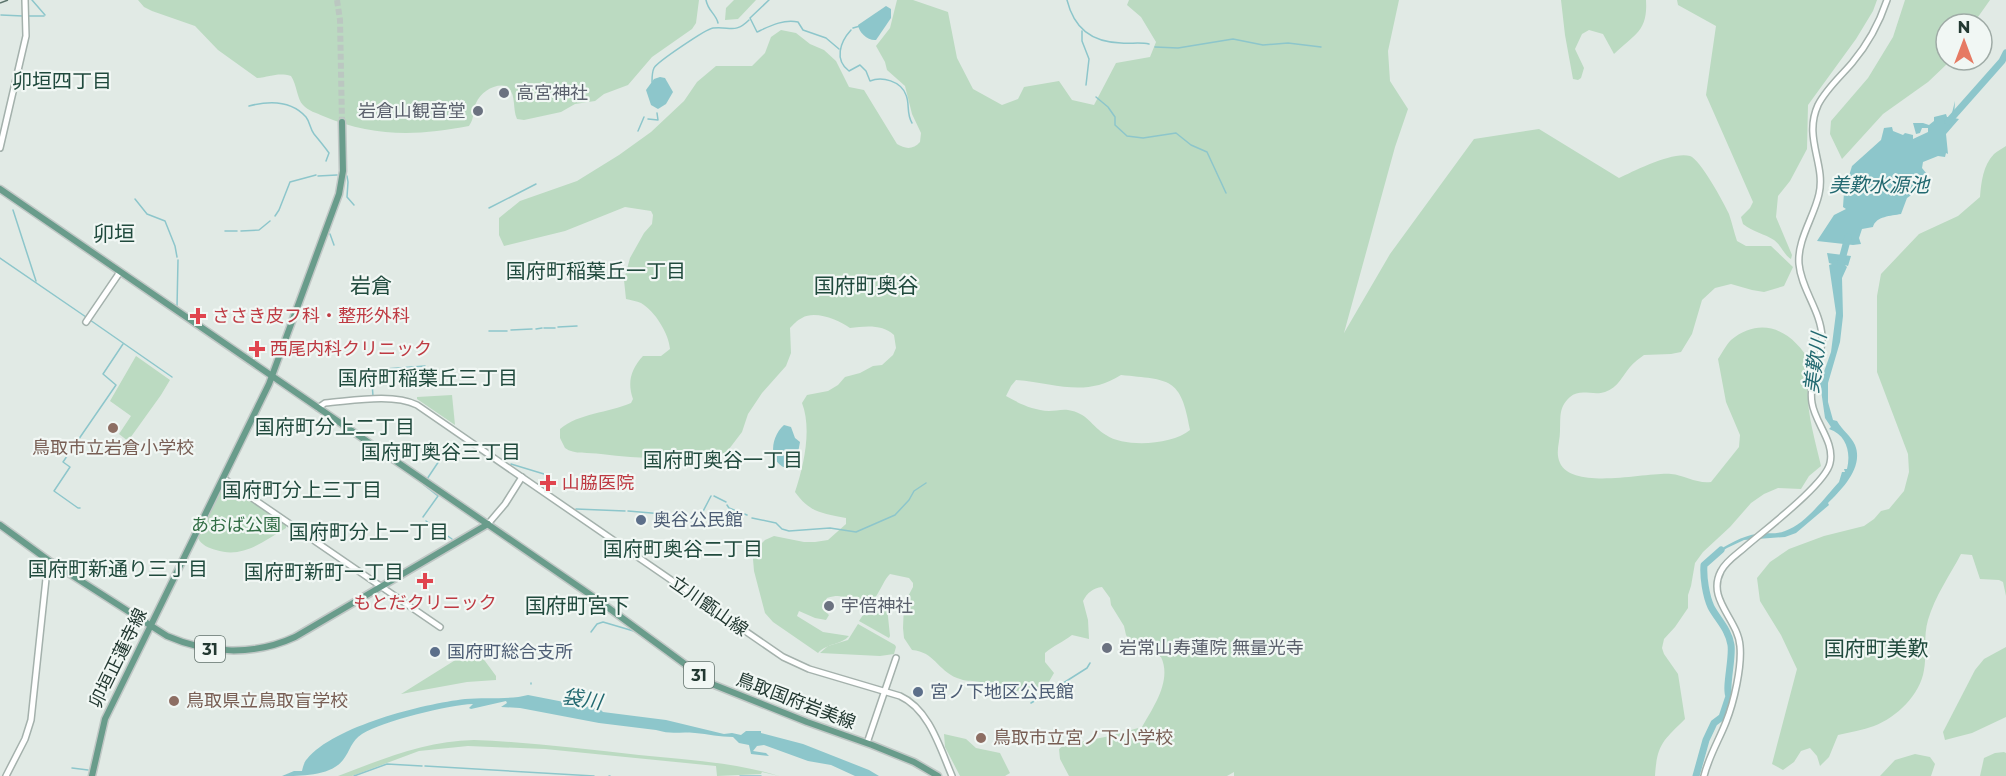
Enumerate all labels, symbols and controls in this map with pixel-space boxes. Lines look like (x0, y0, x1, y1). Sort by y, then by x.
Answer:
north arrow (1934, 12, 1994, 72)
text: N (1958, 18, 1970, 37)
district label: 卯垣四丁目 (12, 69, 112, 93)
place label: 高宮神社 (516, 82, 588, 104)
marker: 高宮神社 (497, 86, 511, 100)
place label: 岩倉山観音堂 (358, 100, 466, 122)
marker: 岩倉山観音堂 (471, 104, 485, 118)
water label: 美歎水源池 (1829, 173, 1931, 197)
district label: 卯垣 (93, 221, 135, 246)
district label: 国府町稲葉丘一丁目 (506, 259, 686, 283)
district label: 岩倉 (350, 273, 392, 298)
district label: 国府町奥谷 (814, 273, 919, 298)
place label: ささき皮フ科・整形外科 (212, 305, 410, 327)
marker: ささき皮フ科・整形外科 (189, 307, 207, 325)
water label: 美歎川 (1799, 330, 1831, 394)
place label: 西尾内科クリニック (270, 338, 432, 360)
marker: 西尾内科クリニック (248, 340, 266, 358)
district label: 国府町稲葉丘三丁目 (338, 366, 518, 390)
district label: 国府町分上二丁目 (255, 415, 415, 439)
marker: 鳥取市立岩倉小学校 (106, 421, 120, 435)
place label: 鳥取市立岩倉小学校 (32, 437, 194, 459)
district label: 国府町奥谷三丁目 (361, 440, 521, 464)
district label: 国府町奥谷一丁目 (643, 448, 803, 472)
place label: 山脇医院 (562, 472, 634, 494)
marker: 山脇医院 (539, 474, 557, 492)
district label: 国府町分上三丁目 (222, 478, 382, 502)
place label: 奥谷公民館 (653, 509, 743, 531)
marker: 奥谷公民館 (634, 513, 648, 527)
park label: あおば公園 (191, 514, 281, 536)
district label: 国府町分上一丁目 (289, 520, 449, 544)
district label: 国府町奥谷二丁目 (603, 537, 763, 561)
district label: 国府町新通り三丁目 (28, 557, 208, 581)
district label: 国府町新町一丁目 (244, 560, 404, 584)
street label: 立川甑山線 (666, 571, 752, 641)
marker: もとだクリニック (416, 572, 434, 590)
place label: もとだクリニック (353, 592, 497, 614)
district label: 国府町宮下 (525, 593, 630, 618)
place label: 宇倍神社 (841, 595, 913, 617)
marker: 宇倍神社 (822, 599, 836, 613)
street label: 卯垣正蓮寺線 (84, 605, 152, 711)
road number: 31 (195, 636, 225, 662)
district label: 国府町美歎 (1824, 636, 1929, 661)
place label: 岩常山寿蓮院 無量光寺 (1119, 637, 1304, 659)
place label: 国府町総合支所 (447, 641, 573, 663)
marker: 岩常山寿蓮院 無量光寺 (1100, 641, 1114, 655)
marker: 国府町総合支所 (428, 645, 442, 659)
road number: 31 (684, 662, 714, 688)
street label: 鳥取国府岩美線 (733, 668, 859, 734)
place label: 宮ノ下地区公民館 (930, 681, 1074, 703)
water label: 袋川 (560, 684, 606, 714)
marker: 宮ノ下地区公民館 (911, 685, 925, 699)
place label: 鳥取県立鳥取盲学校 (186, 690, 348, 712)
marker: 鳥取県立鳥取盲学校 (167, 694, 181, 708)
place label: 鳥取市立宮ノ下小学校 (993, 727, 1173, 749)
marker: 鳥取市立宮ノ下小学校 (974, 731, 988, 745)

